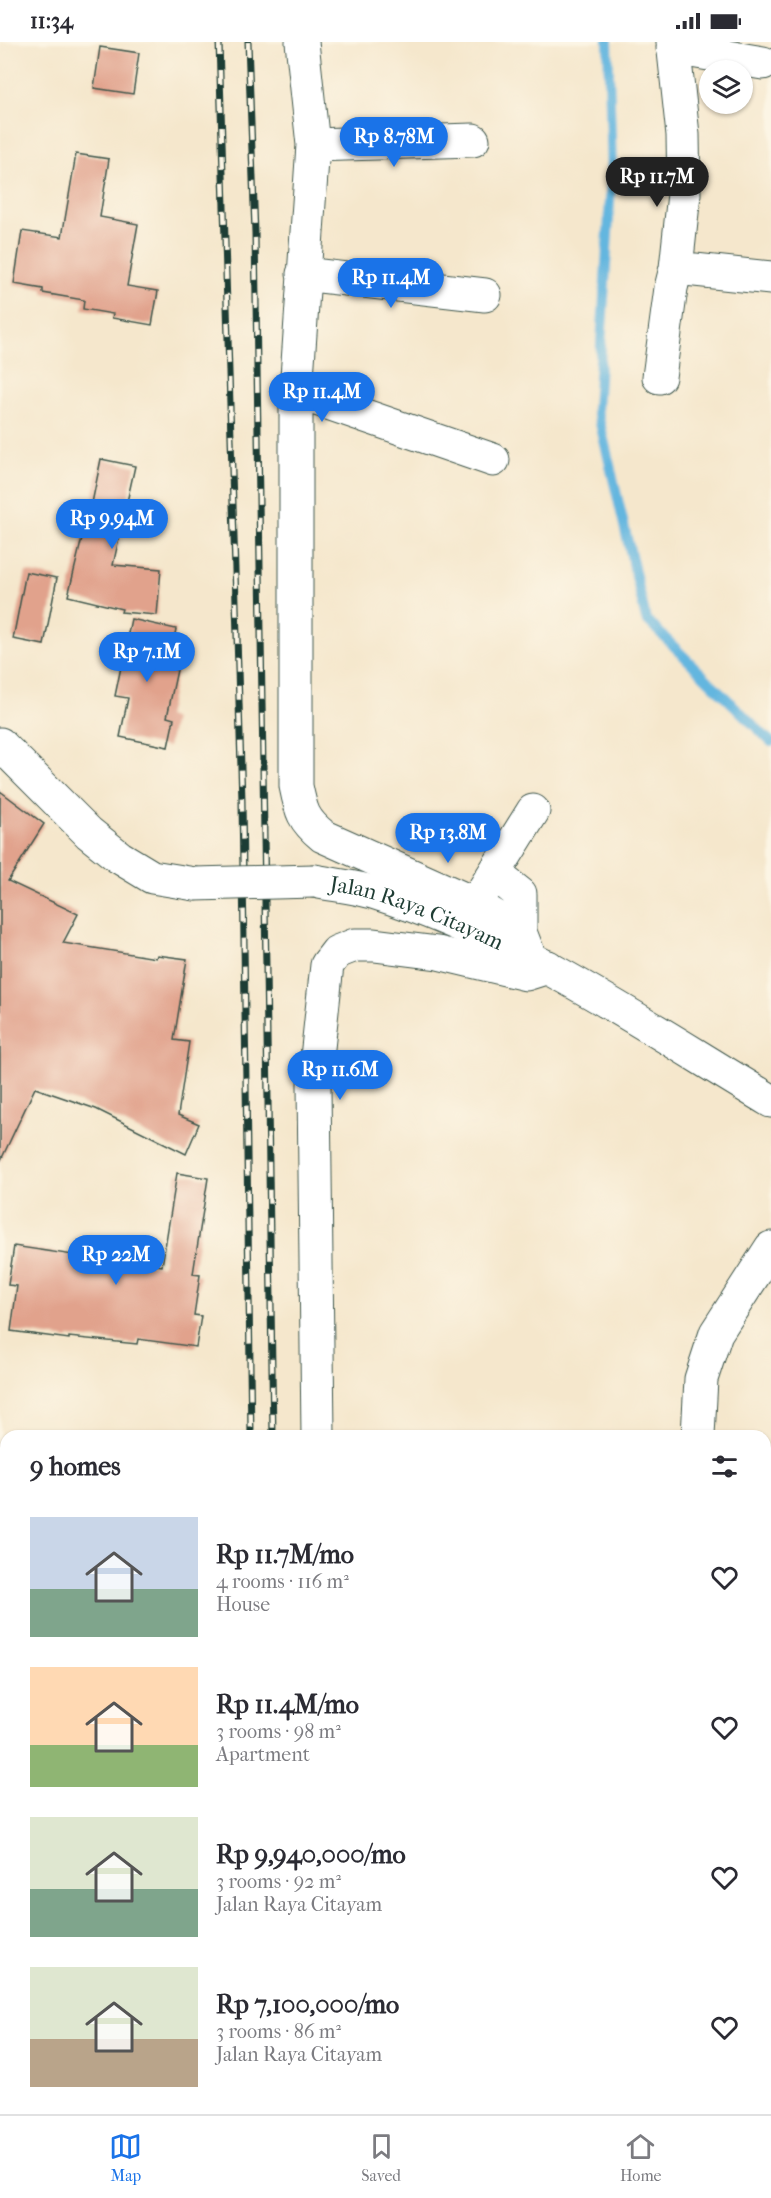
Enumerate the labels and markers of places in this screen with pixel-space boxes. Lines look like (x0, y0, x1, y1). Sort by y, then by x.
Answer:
pin: Rp 8.78M (332, 117, 456, 168)
pin: Rp 11.7M (595, 157, 719, 208)
pin: Rp 11.4M (329, 258, 453, 309)
pin: Rp 11.4M (260, 372, 384, 423)
pin: Rp 9.94M (50, 499, 174, 550)
pin: Rp 7.1M (92, 632, 202, 683)
pin: Rp 13.8M (386, 813, 510, 864)
pin: Rp 11.6M (278, 1050, 402, 1101)
pin: Rp 22M (67, 1235, 165, 1286)

